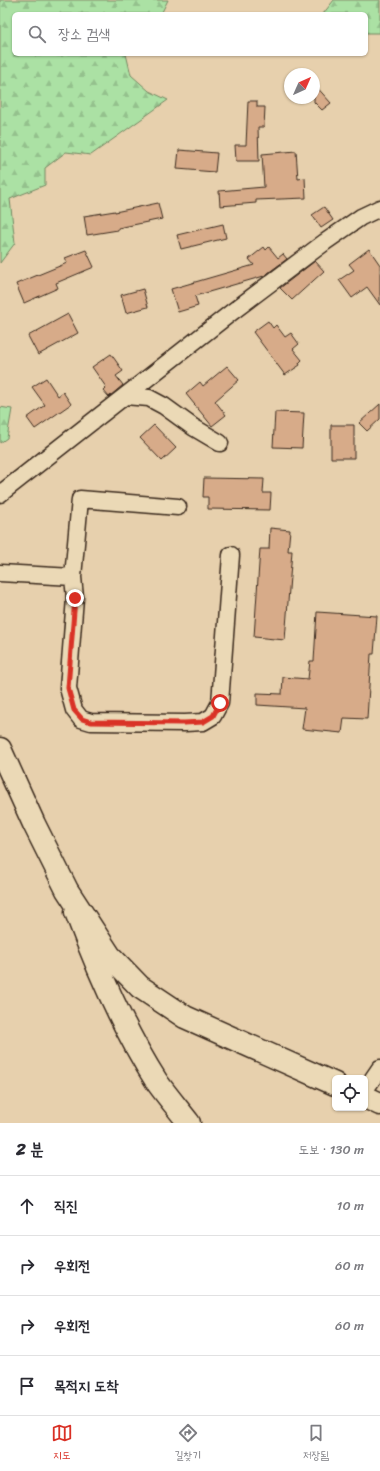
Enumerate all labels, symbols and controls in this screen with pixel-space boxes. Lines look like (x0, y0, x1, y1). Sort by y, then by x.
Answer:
search box (12, 12, 368, 56)
text: 장소 검색 (58, 21, 110, 47)
icon: search (26, 23, 48, 45)
north arrow (284, 68, 320, 104)
route end (66, 589, 84, 607)
route start (211, 694, 229, 712)
map controls (332, 1075, 368, 1111)
button: locate (332, 1075, 368, 1111)
text: 2 분 (16, 1134, 44, 1164)
text: 도보 · 130 m (299, 1138, 364, 1161)
text: 직진 (54, 1193, 78, 1219)
text: 10 m (337, 1194, 364, 1217)
icon: ahead (16, 1195, 38, 1217)
text: 우회전 (54, 1253, 90, 1279)
text: 60 m (335, 1254, 364, 1277)
icon: right (16, 1255, 38, 1277)
text: 우회전 (54, 1313, 90, 1339)
text: 60 m (335, 1314, 364, 1337)
icon: right (16, 1315, 38, 1337)
text: 목적지 도착 (54, 1373, 118, 1399)
icon: arrive (16, 1375, 38, 1397)
tab: 지도 (51, 1422, 73, 1465)
tab: 길찾기 (174, 1422, 201, 1465)
tab: 저장됨 (303, 1422, 329, 1465)

